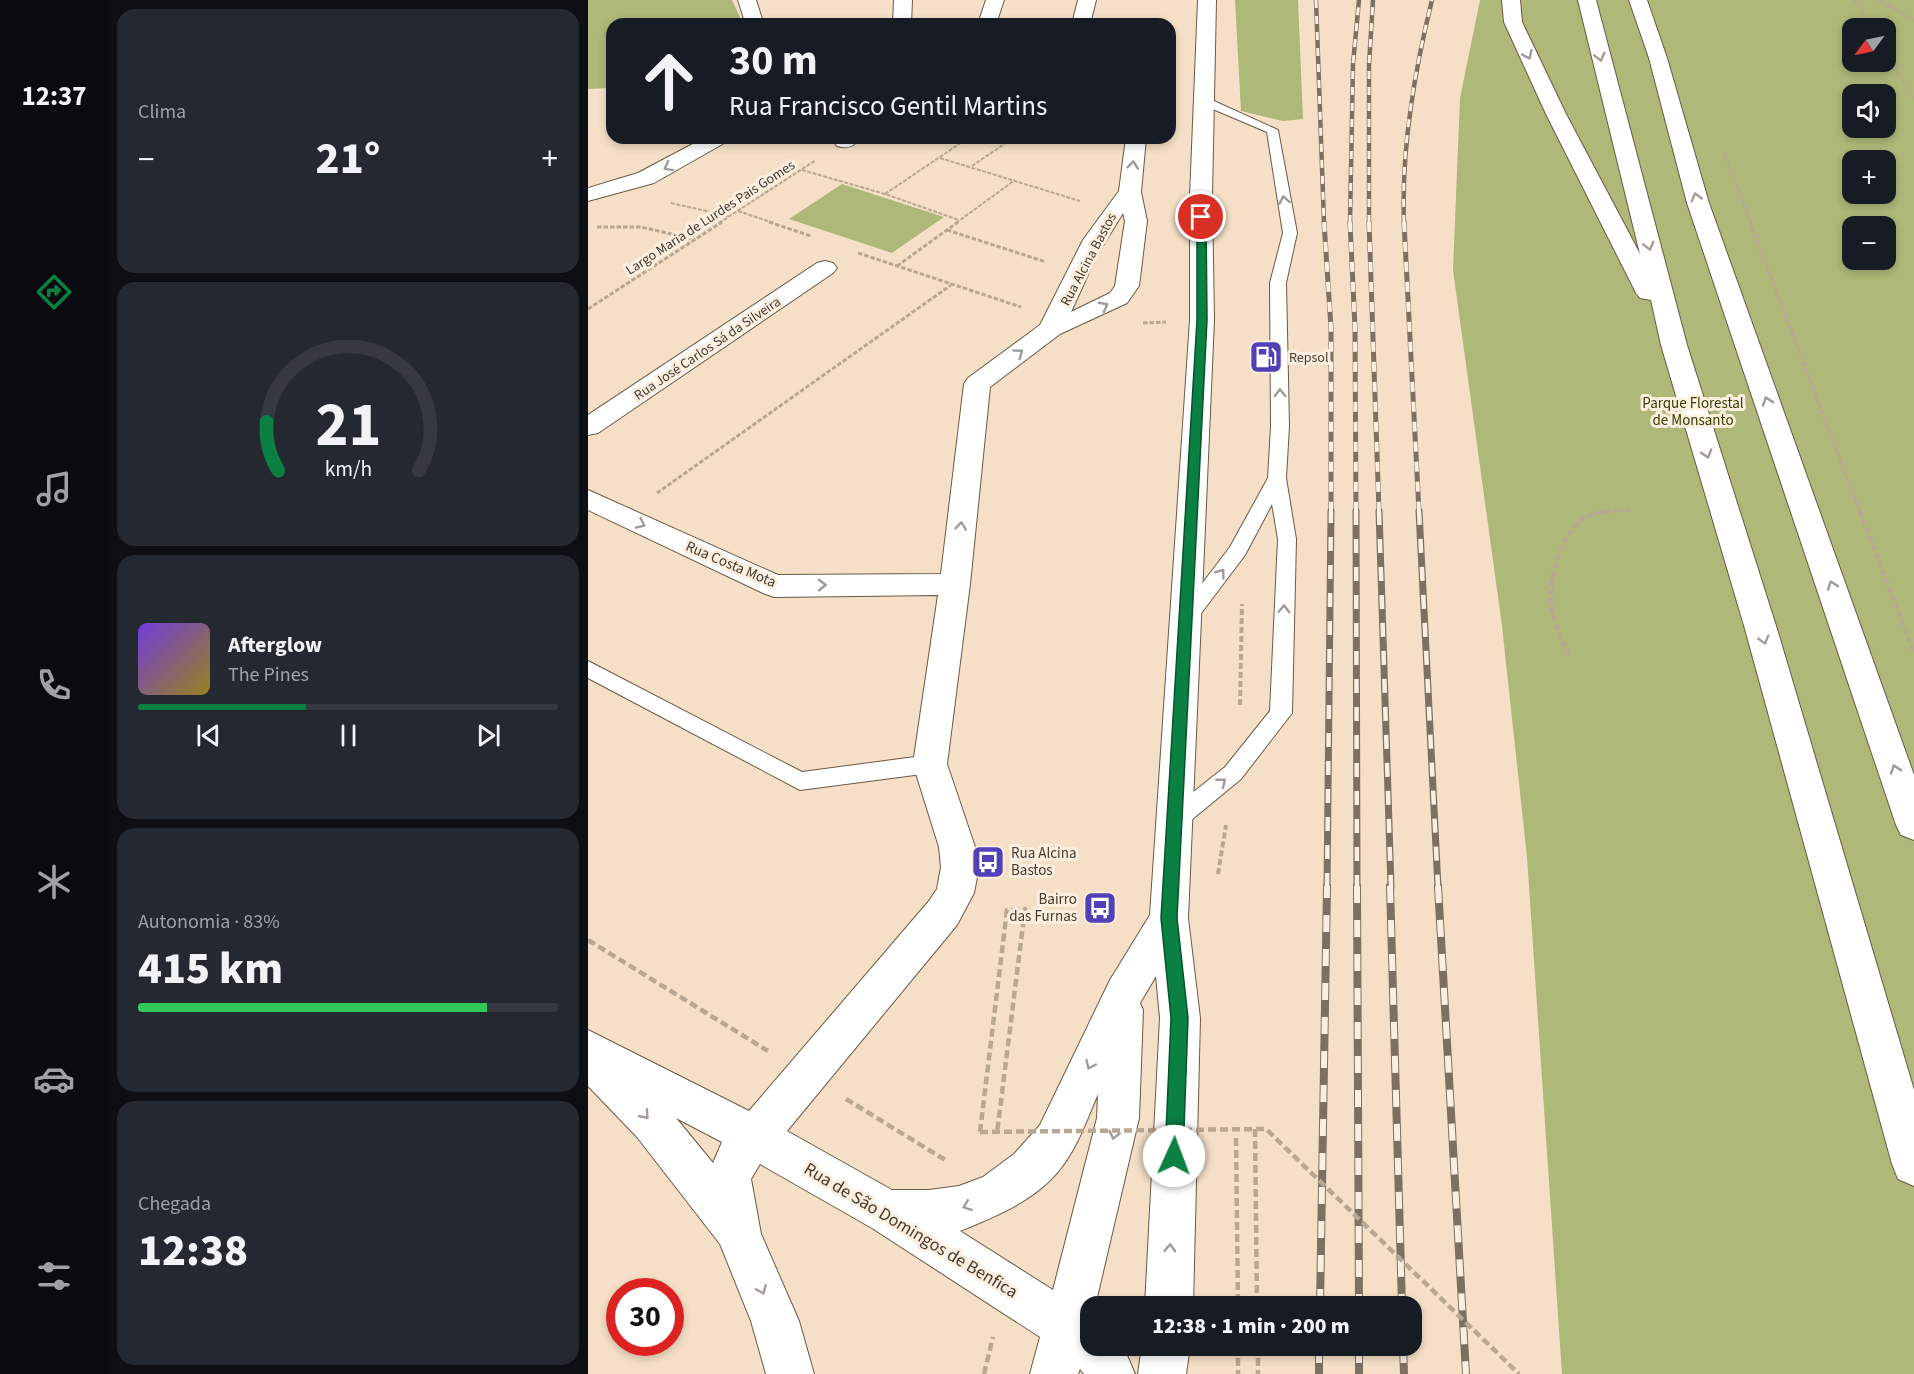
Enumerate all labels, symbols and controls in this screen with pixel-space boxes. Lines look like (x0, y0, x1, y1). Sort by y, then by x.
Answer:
north arrow (1842, 18, 1896, 72)
map controls (1842, 18, 1896, 270)
text: 30 m (729, 31, 818, 91)
icon: ahead (630, 42, 708, 120)
one-way arrow (1521, 48, 1533, 59)
one-way arrow (1593, 52, 1606, 62)
text: 12:37 (21, 77, 87, 116)
button: sound (1842, 84, 1896, 138)
text: Rua Francisco Gentil Martins (729, 87, 1047, 126)
text: Clima (138, 98, 186, 126)
text: 21° (316, 127, 380, 191)
text: − (138, 136, 154, 183)
text: + (542, 136, 558, 183)
button: + (1842, 150, 1896, 204)
street label: Largo Maria de Lurdes Pais Gomes (622, 155, 799, 280)
one-way arrow (664, 160, 674, 171)
one-way arrow (1127, 161, 1139, 170)
pin (1175, 191, 1226, 242)
one-way arrow (1691, 192, 1703, 203)
one-way arrow (1278, 195, 1291, 205)
icon: arrive (1184, 200, 1217, 233)
street label: Rua Alcina Bastos (1056, 209, 1122, 310)
button: − (1842, 216, 1896, 270)
one-way arrow (1642, 240, 1655, 250)
icon: directions (33, 271, 75, 313)
street label: Rua José Carlos Sá da Silveira (630, 292, 785, 405)
one-way arrow (1098, 302, 1109, 313)
fuel station icon: Repsol (1248, 339, 1284, 375)
place label: Repsol (1289, 348, 1329, 368)
one-way arrow (1012, 349, 1023, 360)
text: 21 (315, 381, 381, 470)
one-way arrow (1274, 389, 1286, 398)
park label: Parque Florestal de Monsanto (1642, 393, 1744, 431)
one-way arrow (1762, 396, 1775, 407)
one-way arrow (1700, 448, 1712, 459)
text: km/h (324, 454, 372, 485)
icon: music (33, 468, 75, 510)
one-way arrow (635, 516, 646, 528)
one-way arrow (955, 522, 967, 531)
street label: Rua Costa Mota (682, 536, 779, 593)
one-way arrow (1214, 568, 1225, 579)
one-way arrow (818, 579, 827, 591)
one-way arrow (1826, 580, 1839, 591)
one-way arrow (1278, 605, 1291, 614)
text: Afterglow (228, 629, 322, 661)
one-way arrow (1757, 634, 1769, 645)
text: The Pines (228, 661, 309, 689)
icon: phone (33, 664, 75, 706)
icon: previous (192, 719, 225, 752)
icon: pause (332, 719, 365, 752)
icon: next (472, 719, 505, 752)
one-way arrow (1890, 764, 1902, 775)
one-way arrow (1215, 779, 1226, 790)
place label: Rua Alcina Bastos (1011, 843, 1077, 881)
bus stop icon: Rua Alcina Bastos (970, 844, 1006, 880)
icon: climate (33, 861, 75, 903)
place label: Bairro das Furnas (1009, 889, 1077, 927)
bus stop icon: Bairro das Furnas (1082, 890, 1118, 926)
text: Autonomia · 83% (138, 908, 280, 936)
text: 415 km (138, 937, 283, 1001)
icon: car (33, 1058, 75, 1100)
one-way arrow (1085, 1058, 1097, 1069)
one-way arrow (638, 1108, 649, 1119)
position arrow (1142, 1124, 1206, 1188)
one-way arrow (1108, 1129, 1121, 1139)
street label: Rua de São Domingos de Benfica (799, 1156, 1022, 1304)
text: Chegada (138, 1190, 211, 1218)
one-way arrow (962, 1198, 973, 1211)
text: 12:38 (138, 1219, 248, 1283)
one-way arrow (1164, 1244, 1177, 1253)
icon: filters (33, 1255, 75, 1297)
speed limit sign: 30 (606, 1278, 684, 1356)
one-way arrow (755, 1284, 767, 1295)
text: 12:38 · 1 min · 200 m (1152, 1310, 1350, 1342)

